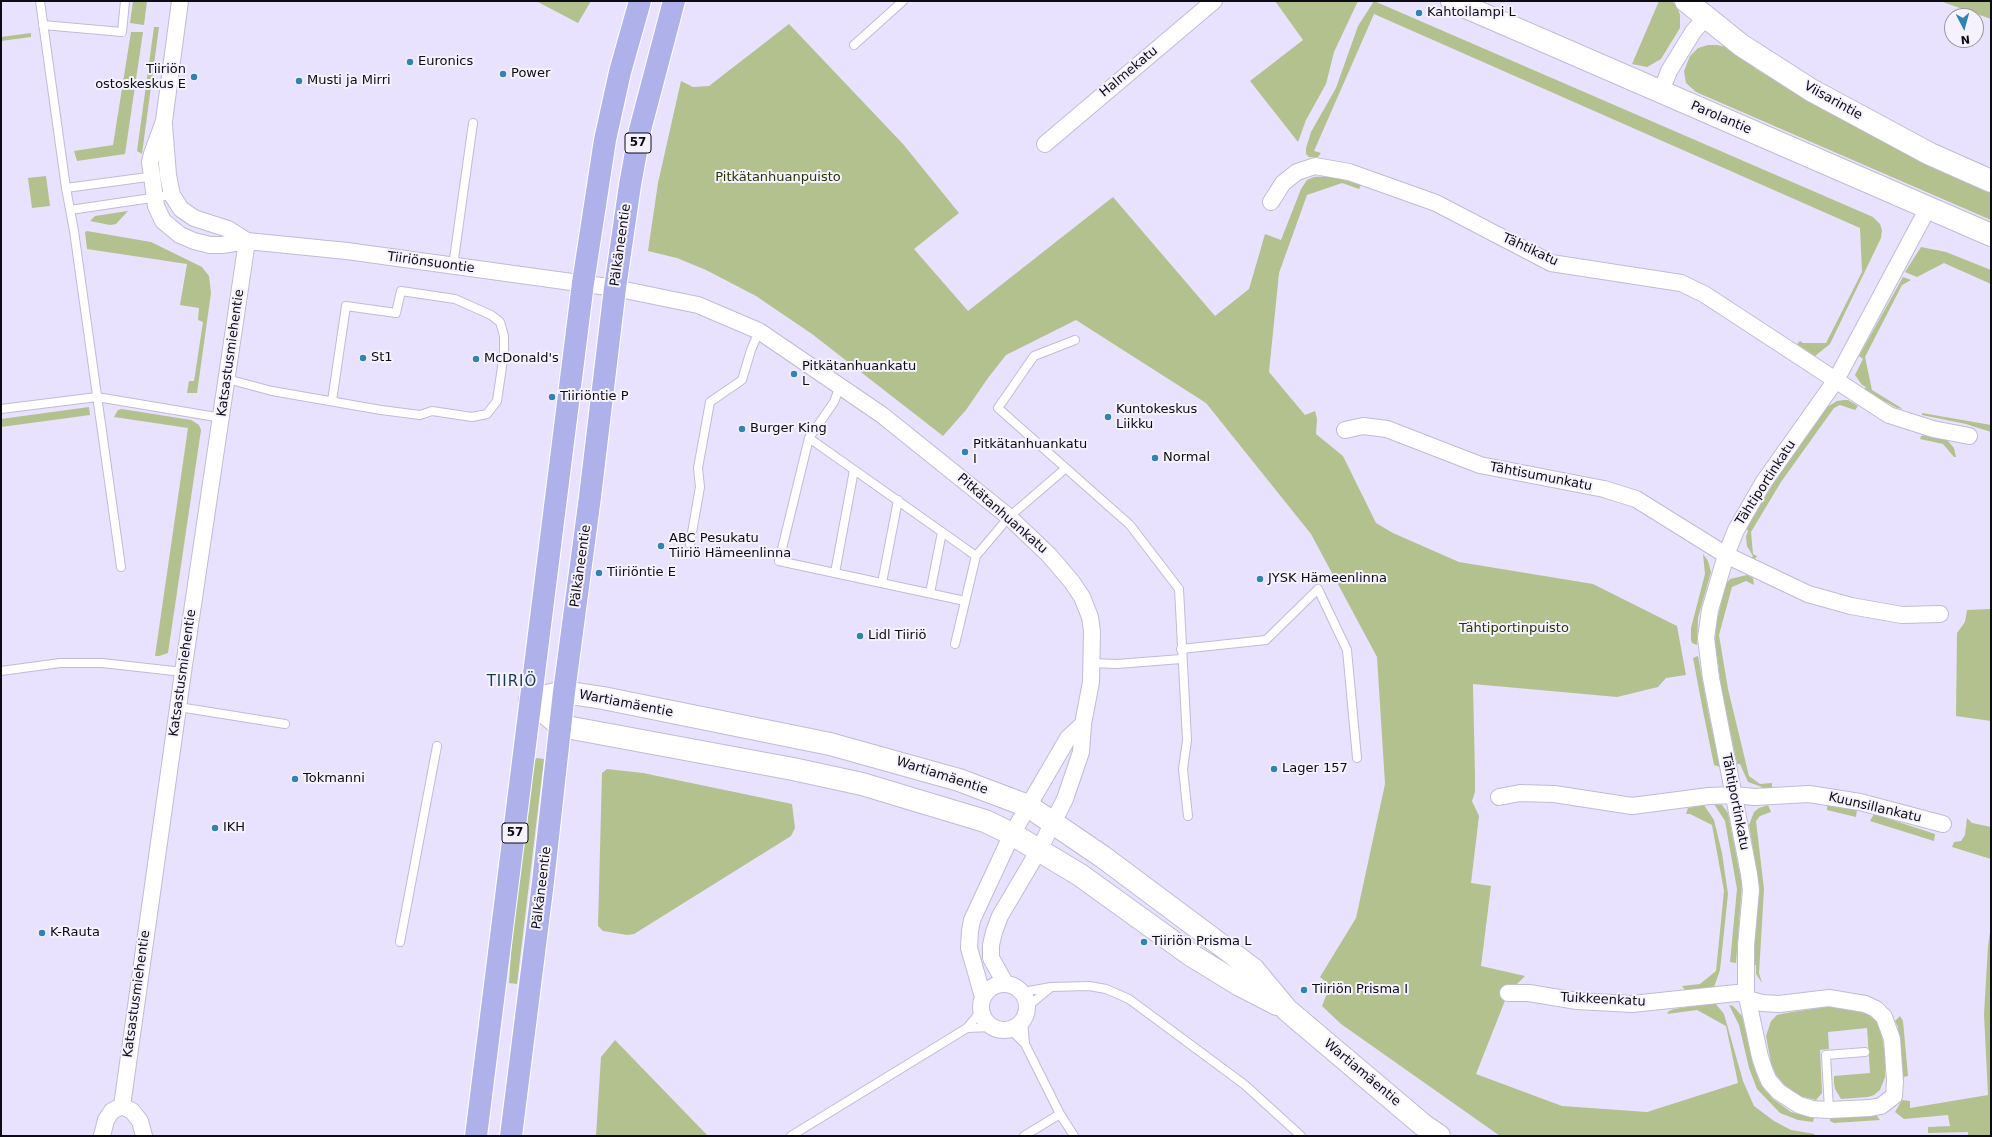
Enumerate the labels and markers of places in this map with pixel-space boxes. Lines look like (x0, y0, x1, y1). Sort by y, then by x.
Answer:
place label: Kahtoilampi L (1427, 5, 1516, 21)
marker: Kahtoilampi L (1414, 8, 1424, 18)
place label: Euronics (418, 54, 473, 70)
marker: Euronics (405, 57, 415, 67)
place label: Tiiriön ostoskeskus E (95, 62, 186, 93)
place label: Power (511, 66, 550, 82)
marker: Power (498, 69, 508, 79)
marker: Tiiriön ostoskeskus E (189, 72, 199, 82)
place label: Musti ja Mirri (307, 73, 391, 89)
marker: Musti ja Mirri (294, 76, 304, 86)
place label: St1 (371, 350, 393, 366)
place label: McDonald's (484, 351, 559, 367)
marker: St1 (358, 353, 368, 363)
marker: McDonald's (471, 354, 481, 364)
place label: Pitkätanhuankatu L (802, 359, 916, 390)
marker: Pitkätanhuankatu L (789, 369, 799, 379)
place label: Tiiriöntie P (560, 389, 629, 405)
marker: Tiiriöntie P (547, 392, 557, 402)
place label: Kuntokeskus Liikku (1116, 402, 1197, 433)
marker: Kuntokeskus Liikku (1103, 412, 1113, 422)
place label: Burger King (750, 421, 827, 437)
marker: Burger King (737, 424, 747, 434)
place label: Pitkätanhuankatu I (973, 437, 1087, 468)
marker: Pitkätanhuankatu I (960, 447, 970, 457)
place label: Normal (1163, 450, 1210, 466)
marker: Normal (1150, 453, 1160, 463)
place label: ABC Pesukatu Tiiriö Hämeenlinna (669, 531, 791, 562)
marker: ABC Pesukatu Tiiriö Hämeenlinna (656, 541, 666, 551)
place label: Tiiriöntie E (607, 565, 676, 581)
marker: Tiiriöntie E (594, 568, 604, 578)
place label: JYSK Hämeenlinna (1268, 571, 1387, 587)
marker: JYSK Hämeenlinna (1255, 574, 1265, 584)
place label: Lidl Tiiriö (868, 628, 927, 644)
marker: Lidl Tiiriö (855, 631, 865, 641)
place label: Lager 157 (1282, 761, 1348, 777)
marker: Lager 157 (1269, 764, 1279, 774)
place label: Tokmanni (303, 771, 365, 787)
marker: Tokmanni (290, 774, 300, 784)
place label: IKH (223, 820, 245, 836)
marker: IKH (210, 823, 220, 833)
place label: K-Rauta (50, 925, 100, 941)
marker: K-Rauta (37, 928, 47, 938)
place label: Tiiriön Prisma L (1152, 934, 1251, 950)
marker: Tiiriön Prisma L (1139, 937, 1149, 947)
place label: Tiiriön Prisma I (1312, 982, 1408, 998)
marker: Tiiriön Prisma I (1299, 985, 1309, 995)

